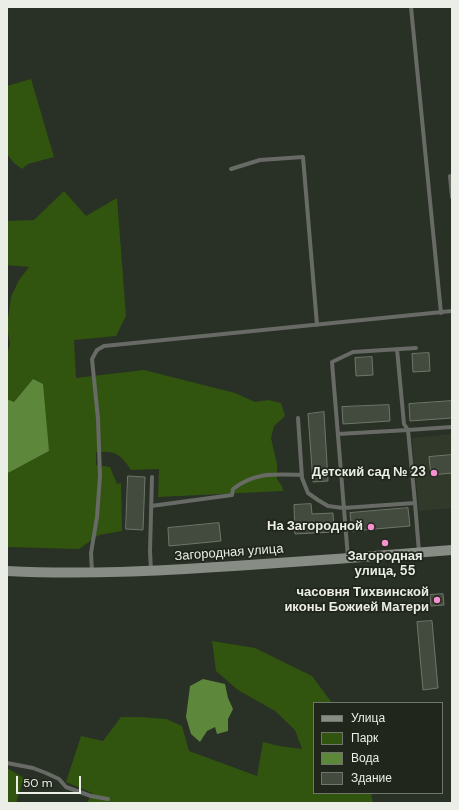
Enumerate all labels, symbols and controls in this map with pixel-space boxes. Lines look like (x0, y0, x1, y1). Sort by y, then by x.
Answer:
place label: Детский сад № 23 (312, 465, 426, 481)
marker: Детский сад № 23 (429, 468, 439, 478)
place label: На Загородной (267, 519, 363, 535)
marker: На Загородной (366, 522, 376, 532)
marker: Загородная улица, 55 (380, 538, 390, 548)
street label: Загородная улица (174, 541, 284, 565)
place label: Загородная улица, 55 (347, 549, 423, 580)
place label: часовня Тихвинской иконы Божией Матери (284, 585, 429, 616)
marker: часовня Тихвинской иконы Божией Матери (432, 595, 442, 605)
legend (313, 702, 443, 794)
text: Улица (351, 710, 385, 726)
text: Парк (351, 730, 378, 746)
text: Вода (351, 750, 379, 766)
scale bar (18, 768, 83, 794)
text: Здание (351, 770, 392, 786)
text: 50 m (23, 775, 52, 791)

